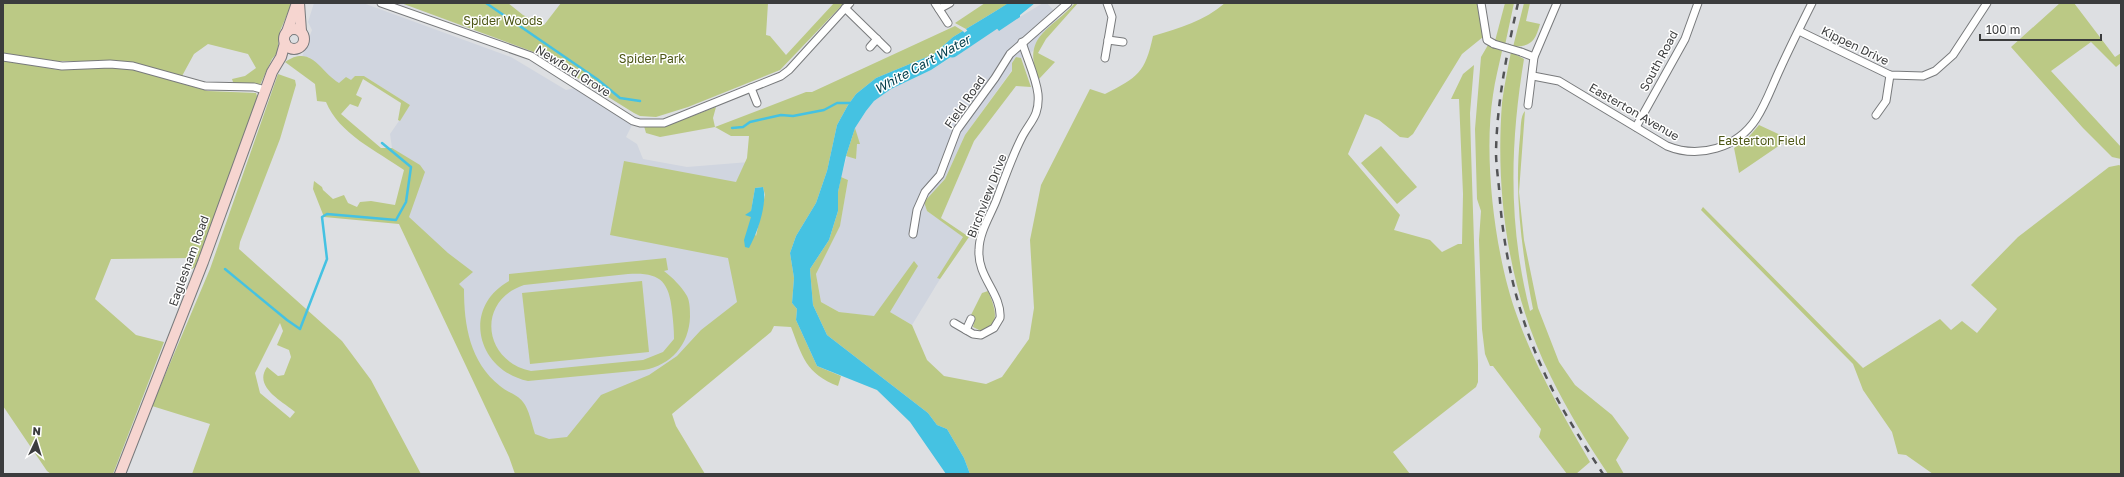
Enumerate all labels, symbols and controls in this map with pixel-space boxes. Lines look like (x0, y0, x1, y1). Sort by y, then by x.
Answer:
park label: Spider Woods (463, 13, 543, 28)
scale bar (1980, 16, 2101, 42)
text: 100 m (1986, 22, 2020, 37)
street label: Kippen Drive (1819, 23, 1891, 68)
street label: South Road (1636, 28, 1681, 94)
water label: White Cart Water (871, 30, 974, 97)
street label: Newford Grove (533, 41, 614, 100)
park label: Spider Park (619, 51, 685, 66)
street label: Field Road (941, 72, 988, 131)
street label: Easterton Avenue (1586, 80, 1682, 144)
park label: Easterton Field (1718, 133, 1806, 148)
street label: Birchview Drive (964, 152, 1009, 240)
street label: Eaglesham Road (165, 213, 212, 308)
north arrow (16, 421, 56, 461)
text: N (32, 424, 41, 437)

